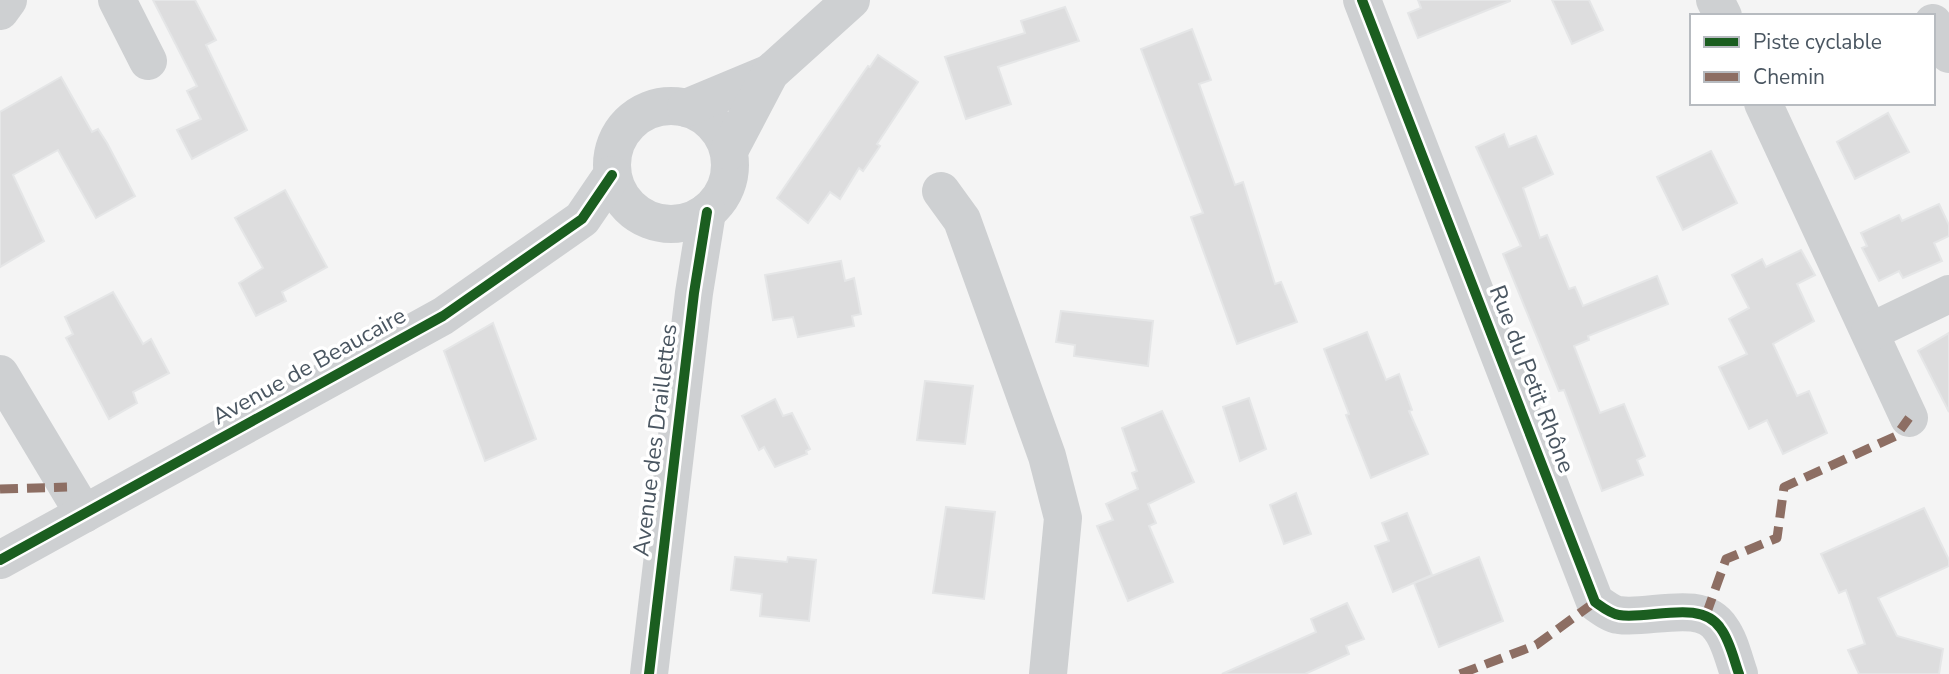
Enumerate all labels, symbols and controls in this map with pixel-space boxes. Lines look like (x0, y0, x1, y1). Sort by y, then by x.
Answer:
legend (1690, 14, 1935, 105)
text: Piste cyclable (1753, 28, 1882, 56)
text: Chemin (1753, 63, 1825, 91)
street label: Rue du Petit Rhône (1482, 281, 1582, 477)
street label: Avenue de Beaucaire (207, 300, 411, 432)
street label: Avenue des Draillettes (625, 322, 685, 558)

